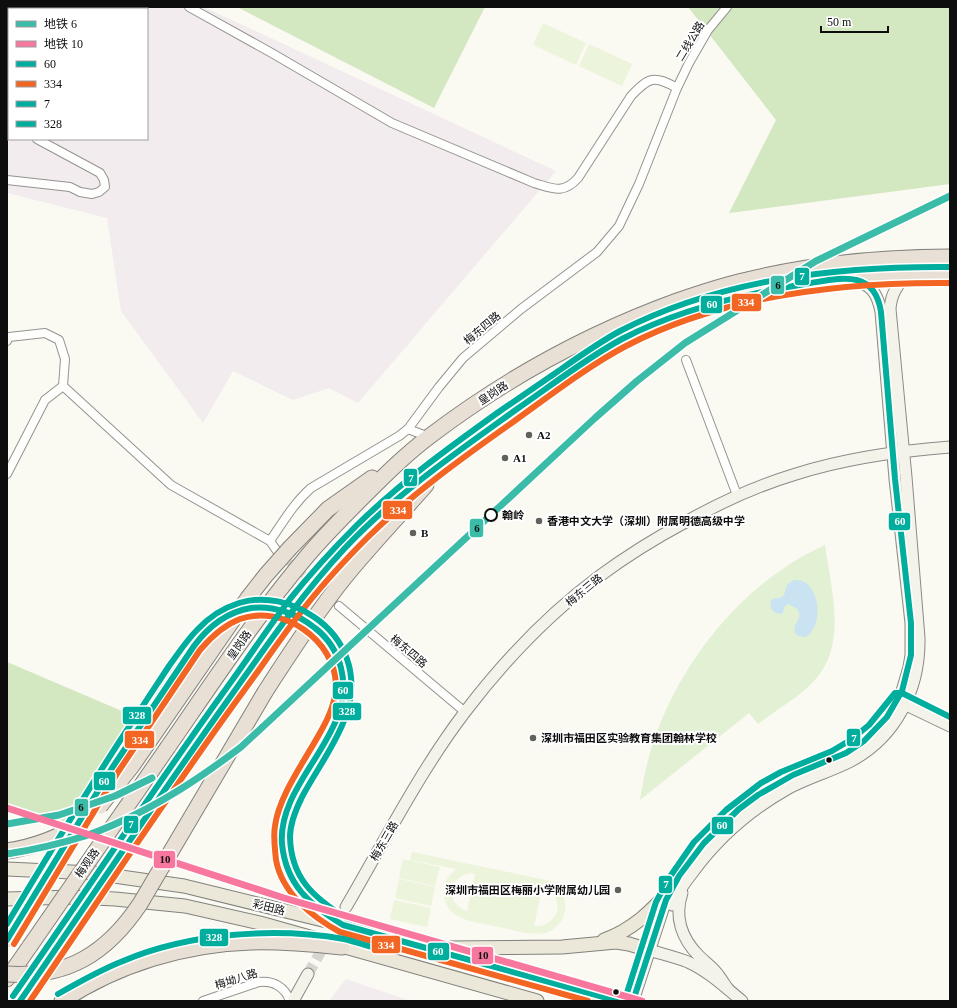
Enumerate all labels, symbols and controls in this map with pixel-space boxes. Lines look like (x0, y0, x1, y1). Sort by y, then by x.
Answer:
legend (8, 8, 148, 140)
scale bar (821, 8, 888, 34)
text: 50 m (827, 15, 852, 29)
text: 地铁 6 (44, 17, 77, 31)
street label: 二线公路 (674, 19, 706, 63)
text: 地铁 10 (44, 37, 83, 51)
text: 60 (44, 57, 56, 71)
text: 334 (44, 77, 62, 91)
text: 7 (44, 97, 50, 111)
text: 328 (44, 117, 62, 131)
line badge: 7 (794, 267, 810, 286)
text: 7 (799, 270, 805, 282)
line badge: 6 (770, 275, 785, 295)
text: 6 (775, 279, 781, 291)
line badge: 334 (731, 293, 762, 312)
line badge: 60 (700, 295, 723, 314)
text: 334 (738, 296, 755, 308)
text: 60 (707, 298, 718, 310)
street label: 梅东四路 (461, 309, 503, 347)
street label: 皇岗路 (476, 379, 510, 407)
place label: A2 (537, 429, 551, 441)
marker: A2 (524, 430, 534, 440)
place label: A1 (513, 452, 526, 464)
marker: A1 (500, 453, 510, 463)
line badge: 7 (403, 468, 418, 487)
text: 7 (408, 472, 414, 484)
line badge: 334 (382, 500, 413, 520)
text: 334 (390, 504, 407, 516)
marker: 翰岭 (484, 508, 498, 522)
place label: 翰岭 (502, 509, 525, 521)
line badge: 60 (888, 512, 911, 531)
place label: 香港中文大学（深圳）附属明德高级中学 (547, 515, 745, 527)
text: 60 (895, 515, 906, 527)
marker: 香港中文大学（深圳）附属明德高级中学 (534, 516, 544, 526)
line badge: 6 (469, 518, 484, 538)
text: 6 (474, 522, 480, 534)
place label: B (421, 527, 429, 539)
marker: B (408, 528, 418, 538)
street label: 梅东三路 (563, 571, 605, 609)
street label: 皇岗路 (225, 628, 253, 662)
street label: 梅东四路 (388, 632, 430, 670)
line badge: 60 (332, 681, 354, 700)
text: 60 (338, 684, 349, 696)
line badge: 328 (332, 702, 362, 721)
text: 328 (339, 705, 356, 717)
line badge: 328 (122, 706, 152, 725)
text: 328 (129, 709, 146, 721)
line badge: 7 (846, 728, 861, 747)
line badge: 334 (124, 730, 155, 749)
place label: 深圳市福田区实验教育集团翰林学校 (541, 732, 717, 744)
text: 7 (851, 732, 857, 744)
marker: 深圳市福田区实验教育集团翰林学校 (528, 733, 538, 743)
text: 334 (132, 734, 149, 746)
unlabelled marker (824, 755, 834, 765)
line badge: 60 (93, 771, 116, 791)
text: 60 (99, 775, 110, 787)
line badge: 6 (74, 798, 89, 817)
text: 6 (78, 801, 84, 813)
line badge: 7 (123, 815, 139, 834)
line badge: 60 (711, 816, 734, 835)
text: 7 (128, 818, 134, 830)
street label: 梅东三路 (368, 819, 400, 863)
text: 60 (717, 819, 728, 831)
street label: 梅观路 (73, 846, 101, 880)
line badge: 10 (153, 850, 176, 869)
text: 10 (160, 853, 171, 865)
line badge: 7 (658, 875, 673, 894)
text: 7 (663, 878, 669, 890)
place label: 深圳市福田区梅丽小学附属幼儿园 (445, 884, 610, 896)
marker: 深圳市福田区梅丽小学附属幼儿园 (613, 885, 623, 895)
street label: 彩田路 (252, 897, 286, 917)
line badge: 328 (199, 928, 229, 947)
text: 328 (206, 931, 223, 943)
line badge: 334 (371, 935, 401, 954)
text: 334 (378, 939, 395, 951)
line badge: 60 (427, 942, 450, 961)
text: 60 (433, 945, 444, 957)
line badge: 10 (471, 946, 494, 965)
text: 10 (478, 949, 489, 961)
street label: 梅坳八路 (213, 967, 259, 991)
unlabelled marker (611, 987, 621, 997)

